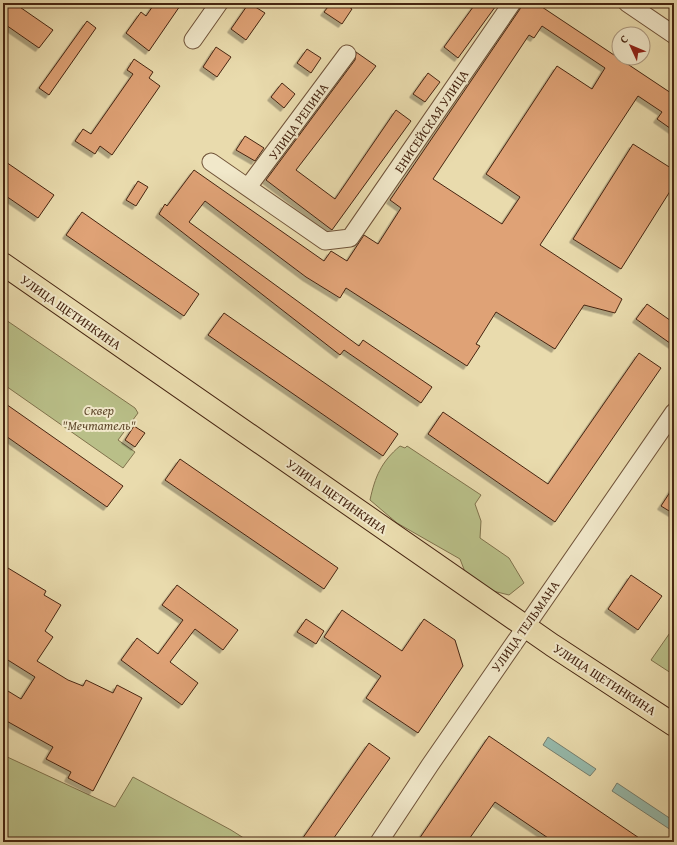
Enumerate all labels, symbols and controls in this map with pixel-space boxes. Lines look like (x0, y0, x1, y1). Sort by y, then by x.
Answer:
north arrow (611, 26, 651, 66)
text: С (616, 31, 632, 47)
street label: ЕНИСЕЙСКАЯ УЛИЦА (390, 66, 473, 177)
street label: УЛИЦА РЕПИНА (264, 79, 333, 164)
street label: УЛИЦА ЩЕТИНКИНА (16, 270, 125, 355)
park label: Сквер "Мечтатель" (62, 401, 136, 435)
street label: УЛИЦА ЩЕТИНКИНА (282, 454, 391, 539)
street label: УЛИЦА ТЕЛЬМАНА (487, 576, 564, 676)
street label: УЛИЦА ЩЕТИНКИНА (549, 639, 660, 720)

